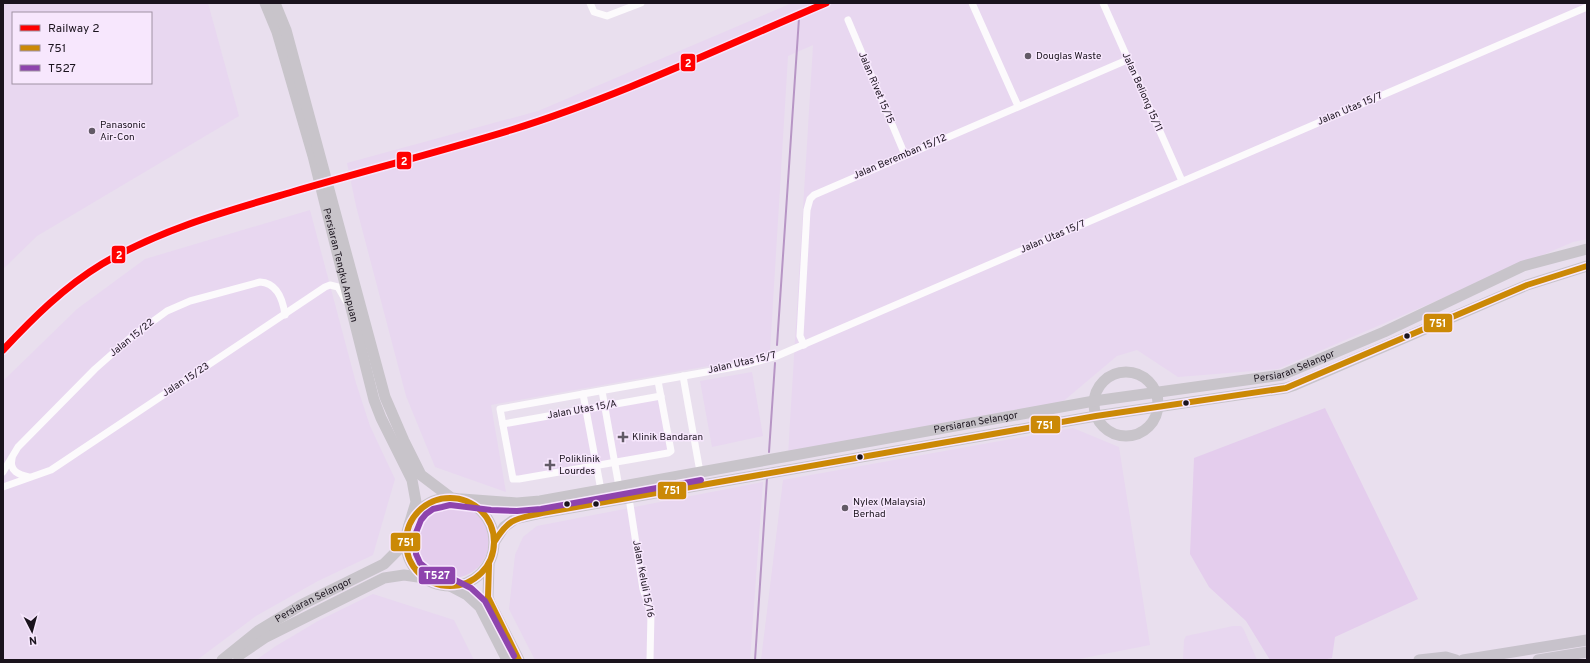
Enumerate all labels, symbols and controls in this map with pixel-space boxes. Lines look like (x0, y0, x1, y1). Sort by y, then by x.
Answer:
legend (12, 12, 152, 84)
text: Railway 2 (48, 21, 100, 37)
text: 751 (48, 41, 66, 57)
street label: Jalan Rivet 15/15 (855, 50, 897, 126)
place label: Douglas Waste (1036, 50, 1101, 63)
street label: Jalan Beliong 15/11 (1119, 50, 1165, 134)
marker: Douglas Waste (1023, 51, 1033, 61)
line badge: 2 (680, 53, 696, 72)
text: 2 (685, 57, 691, 71)
text: T527 (48, 61, 76, 77)
street label: Jalan Utas 15/7 (1315, 89, 1385, 129)
place label: Panasonic Air-Con (100, 119, 146, 144)
marker: Panasonic Air-Con (87, 126, 97, 136)
street label: Jalan Beremban 15/12 (851, 131, 949, 183)
line badge: 2 (396, 151, 412, 170)
text: 2 (401, 155, 407, 169)
street label: Persiaran Tengku Ampuan (320, 207, 361, 324)
street label: Jalan Utas 15/7 (1018, 217, 1088, 257)
line badge: 2 (111, 245, 126, 264)
text: 2 (116, 249, 122, 263)
line badge: 751 (1423, 313, 1453, 333)
street label: Jalan 15/22 (107, 316, 157, 360)
text: 751 (1429, 317, 1447, 331)
unlabelled marker (1402, 331, 1412, 341)
street label: Persiaran Selangor (1253, 347, 1337, 385)
street label: Jalan Utas 15/7 (707, 349, 777, 377)
street label: Jalan 15/23 (160, 360, 212, 400)
street label: Jalan Utas 15/A (546, 397, 618, 423)
unlabelled marker (1181, 398, 1191, 408)
street label: Persiaran Selangor (933, 408, 1019, 436)
line badge: 751 (1030, 415, 1061, 434)
text: 751 (1036, 419, 1054, 433)
marker: Klinik Bandaran (617, 431, 629, 443)
place label: Klinik Bandaran (632, 431, 703, 444)
unlabelled marker (855, 452, 865, 462)
place label: Poliklinik Lourdes (559, 453, 600, 478)
marker: Poliklinik Lourdes (544, 459, 556, 471)
line badge: 751 (657, 481, 687, 500)
text: 751 (663, 484, 681, 498)
place label: Nylex (Malaysia) Berhad (853, 496, 926, 521)
unlabelled marker (562, 499, 572, 509)
unlabelled marker (591, 499, 601, 509)
marker: Nylex (Malaysia) Berhad (840, 503, 850, 513)
line badge: 751 (390, 532, 421, 552)
text: 751 (397, 536, 415, 550)
street label: Jalan Keluli 15/16 (629, 539, 657, 619)
line badge: T527 (418, 566, 456, 585)
text: T527 (424, 569, 450, 583)
street label: Persiaran Selangor (273, 574, 354, 626)
north arrow (12, 611, 52, 651)
text: N (28, 633, 38, 647)

